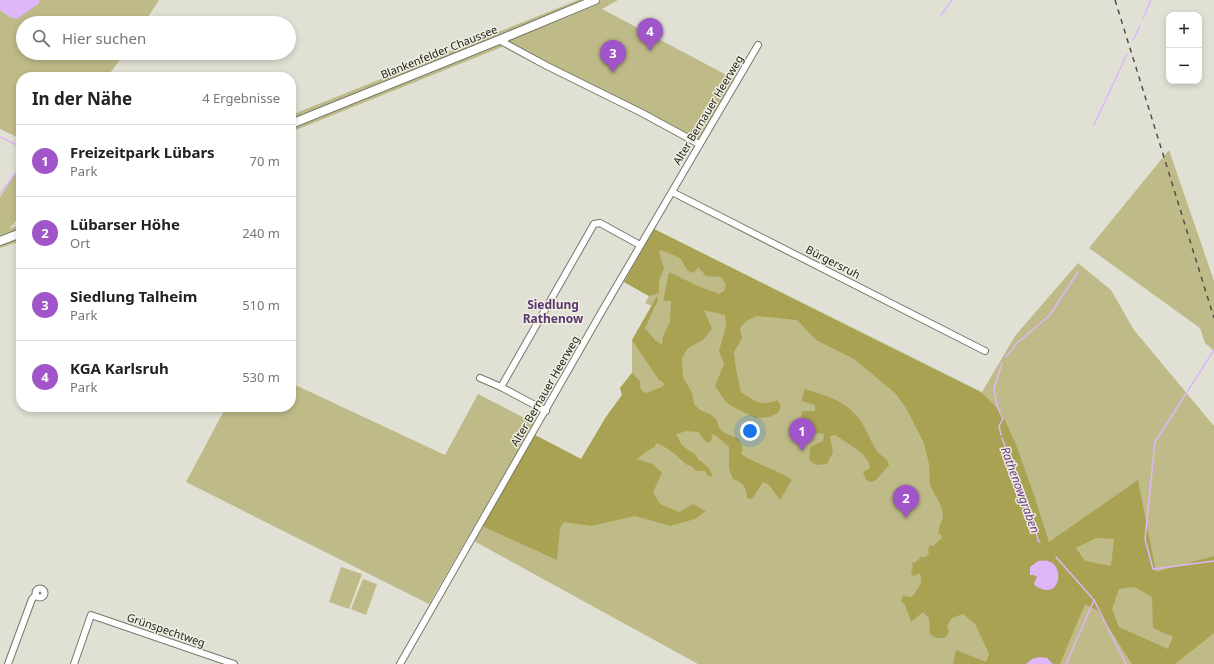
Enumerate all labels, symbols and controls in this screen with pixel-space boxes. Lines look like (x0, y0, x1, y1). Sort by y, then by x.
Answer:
map controls (1166, 12, 1202, 84)
button: + (1166, 12, 1202, 48)
search box (16, 16, 296, 60)
pin: 4 (637, 18, 663, 51)
street label: Blankenfelder Chaussee (378, 21, 499, 82)
icon: search (30, 27, 52, 49)
text: Hier suchen (62, 28, 146, 48)
pin: 3 (600, 40, 626, 73)
button: − (1166, 48, 1202, 84)
street label: Alter Bernauer Heerweg (669, 52, 746, 167)
text: In der Nähe (32, 87, 132, 110)
text: 4 Ergebnisse (202, 89, 280, 107)
text: Freizeitpark Lübars (70, 142, 215, 162)
text: 1 (41, 152, 49, 170)
text: 70 m (250, 152, 280, 170)
text: Park (70, 162, 97, 180)
text: Lübarser Höhe (70, 214, 180, 234)
text: 2 (41, 224, 49, 242)
text: 240 m (242, 224, 280, 242)
text: Ort (70, 234, 90, 252)
street label: Bürgersruh (803, 241, 863, 282)
text: Siedlung Talheim (70, 286, 197, 306)
text: 3 (41, 296, 49, 314)
text: 510 m (242, 296, 280, 314)
district label: Siedlung Rathenow (523, 296, 584, 327)
text: Park (70, 306, 97, 324)
street label: Alter Bernauer Heerweg (507, 333, 582, 449)
text: KGA Karlsruh (70, 358, 169, 378)
text: 4 (41, 368, 49, 386)
text: 530 m (242, 368, 280, 386)
text: Park (70, 378, 97, 396)
pin: 1 (789, 418, 815, 451)
your location (740, 421, 760, 441)
water label: Rathenowgraben (997, 444, 1044, 536)
pin: 2 (893, 485, 919, 518)
street label: Grünspechtweg (125, 609, 207, 650)

